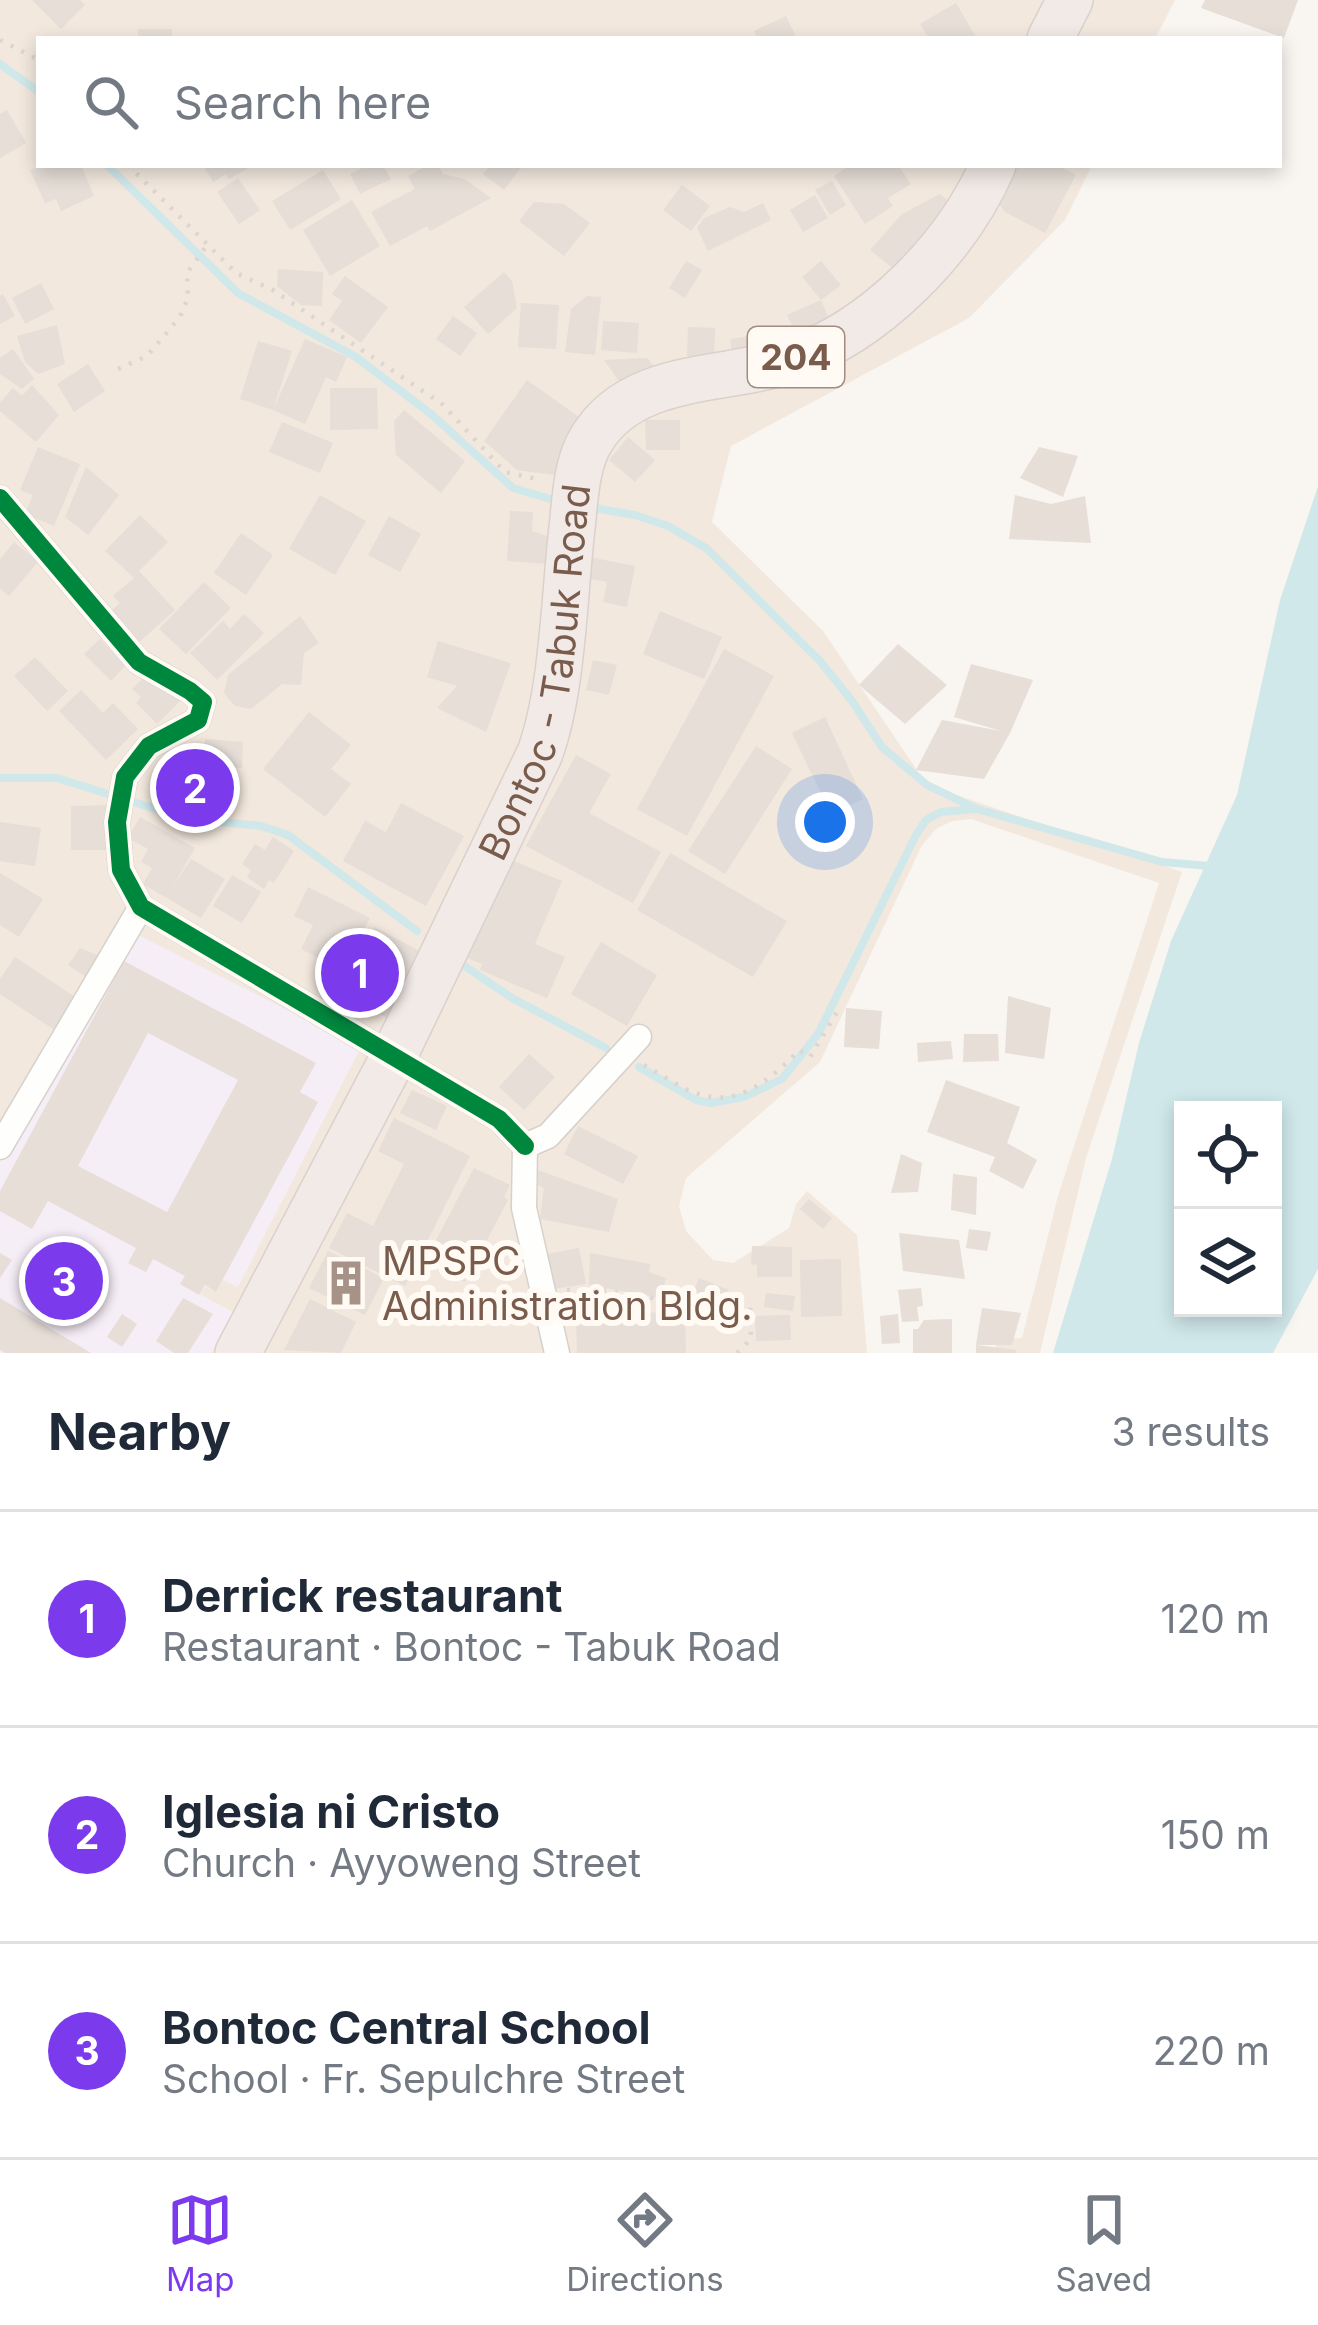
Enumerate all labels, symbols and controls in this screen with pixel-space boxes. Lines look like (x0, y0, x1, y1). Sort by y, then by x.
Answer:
search box (36, 36, 1282, 168)
icon: search (78, 69, 144, 135)
text: Search here (174, 75, 431, 130)
road number: 204 (748, 327, 844, 387)
street label: Bontoc - Tabuk Road (468, 481, 599, 867)
pin: 2 (156, 743, 234, 833)
your location (795, 792, 855, 852)
pin: 1 (321, 928, 399, 1018)
map controls (1174, 1101, 1282, 1317)
button: locate (1174, 1101, 1282, 1209)
button: layers (1174, 1209, 1282, 1317)
pin: 3 (25, 1236, 103, 1326)
place label: MPSPC Administration Bldg. (382, 1237, 752, 1329)
building icon: MPSPC Administration Bldg. (321, 1258, 371, 1308)
text: Nearby (48, 1401, 231, 1462)
text: 3 results (1112, 1408, 1270, 1455)
text: Derrick restaurant (162, 1568, 562, 1623)
text: 1 (79, 1595, 95, 1642)
text: 120 m (1161, 1595, 1270, 1642)
text: Restaurant · Bontoc - Tabuk Road (162, 1623, 781, 1670)
text: Iglesia ni Cristo (162, 1784, 500, 1839)
text: 2 (75, 1811, 99, 1858)
text: 150 m (1161, 1811, 1270, 1858)
text: Church · Ayyoweng Street (162, 1839, 641, 1886)
text: Bontoc Central School (162, 2000, 651, 2055)
text: 3 (74, 2027, 100, 2074)
text: 220 m (1153, 2027, 1270, 2074)
text: School · Fr. Sepulchre Street (162, 2055, 685, 2102)
tab: Map (166, 2187, 234, 2299)
tab: Directions (566, 2187, 724, 2299)
tab: Saved (1055, 2187, 1152, 2299)

